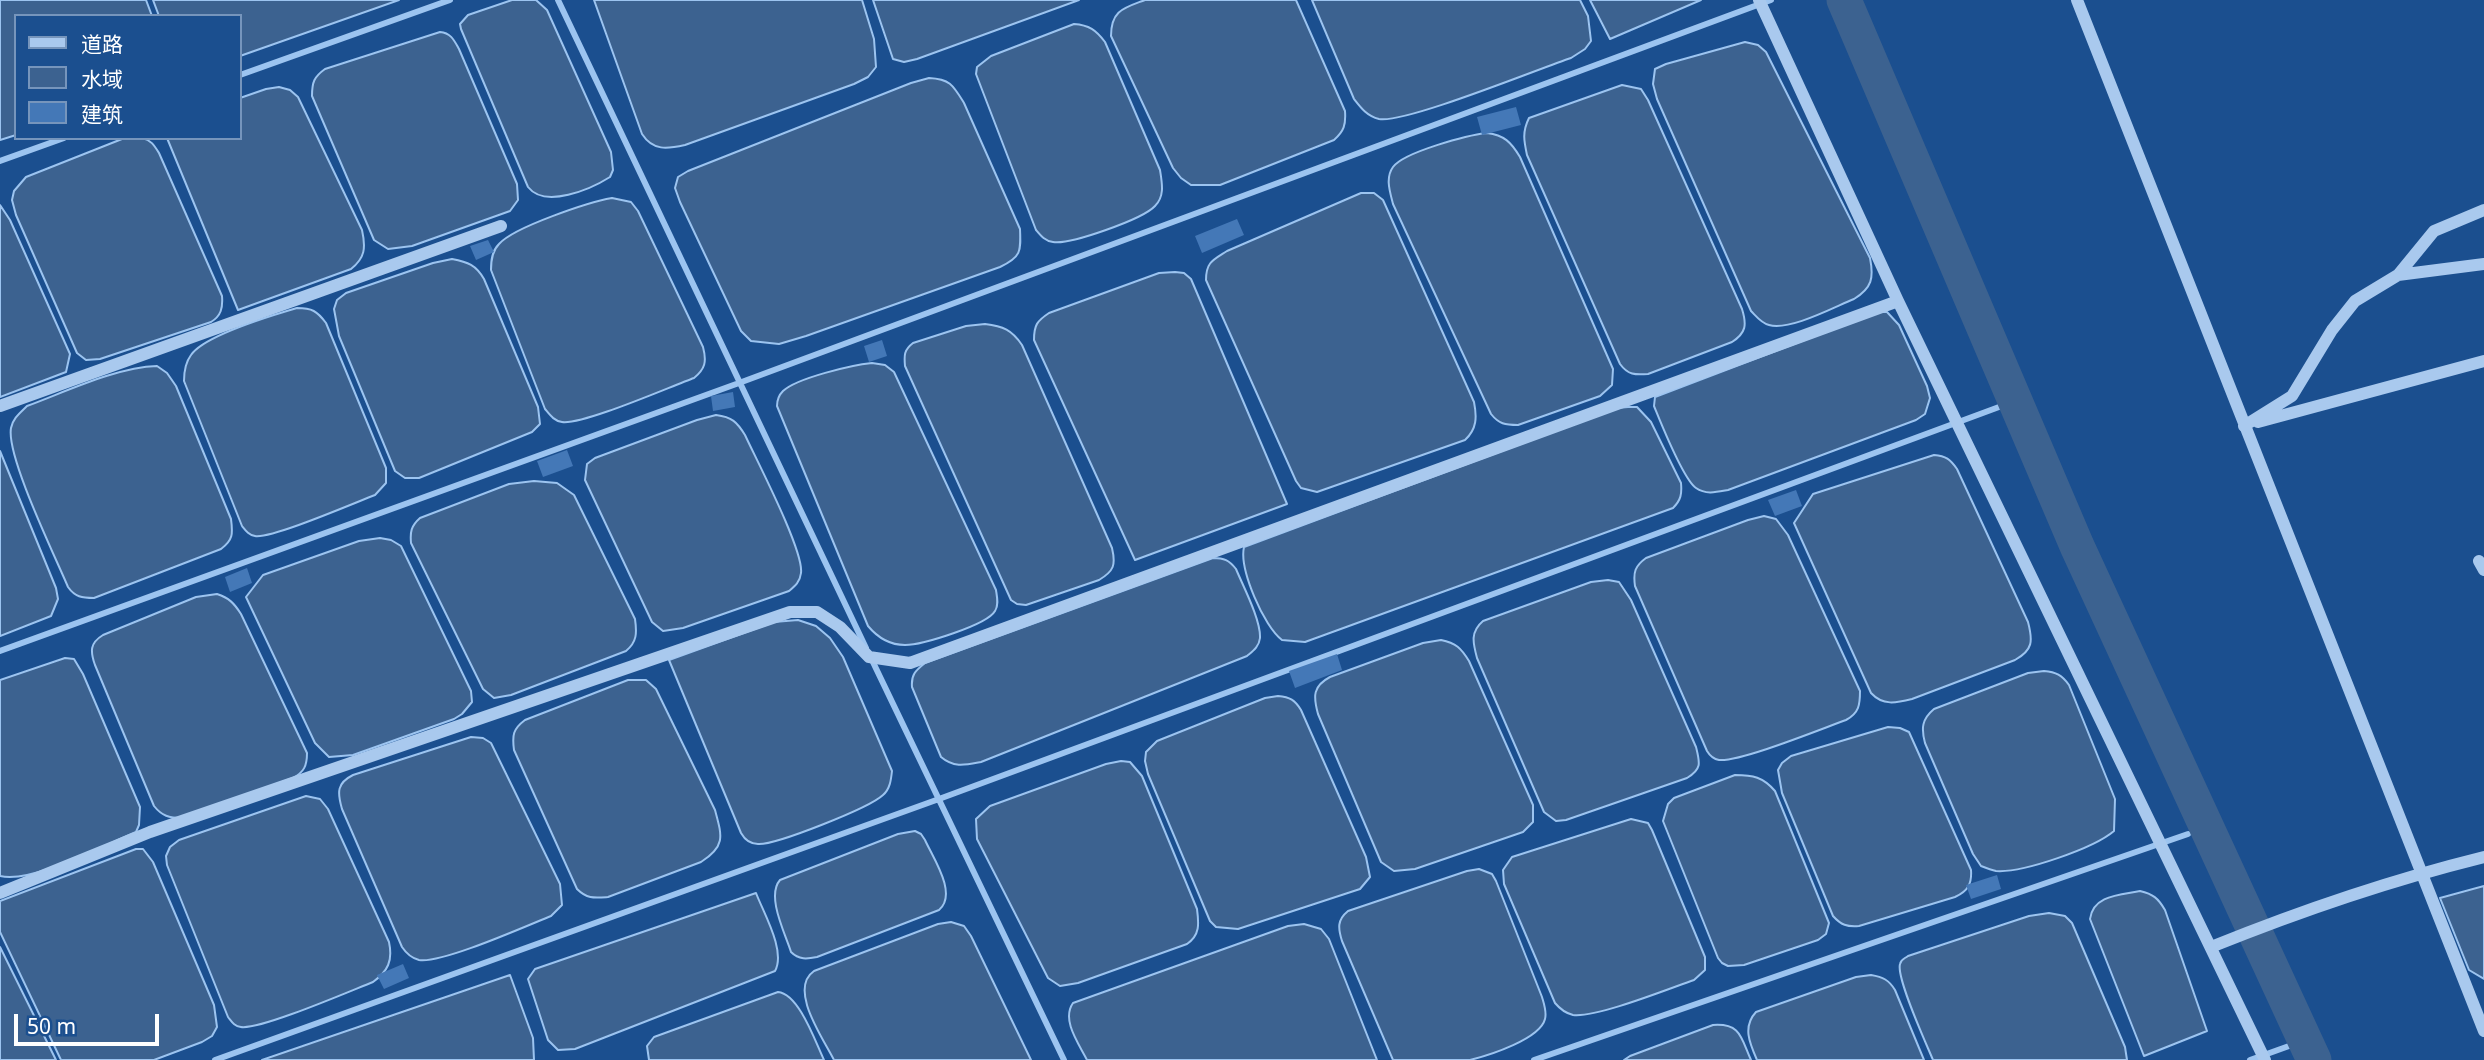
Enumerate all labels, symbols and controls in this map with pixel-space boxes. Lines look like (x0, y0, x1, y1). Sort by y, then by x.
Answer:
legend (14, 14, 242, 140)
text: 道路 (81, 30, 123, 58)
text: 水域 (81, 65, 123, 93)
text: 建筑 (81, 100, 123, 128)
scale bar (18, 1000, 163, 1044)
text: 50 m (27, 1012, 76, 1040)

